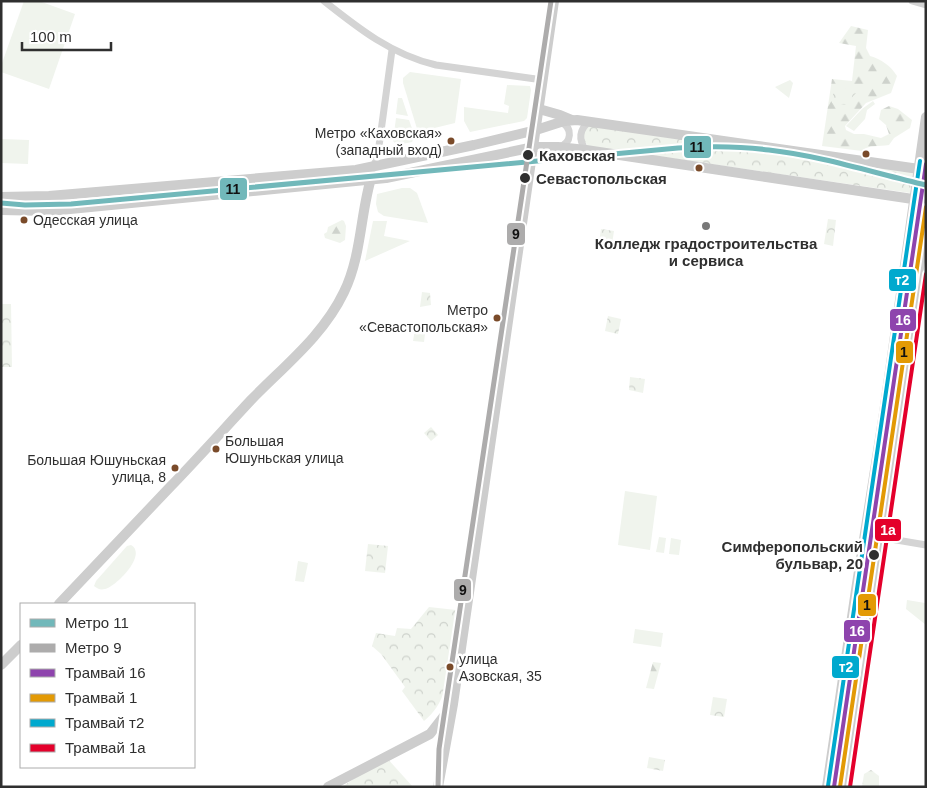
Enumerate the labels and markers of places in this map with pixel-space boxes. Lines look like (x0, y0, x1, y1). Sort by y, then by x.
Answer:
place label: Метро «Каховская» (западный вход) (315, 125, 442, 158)
marker: Метро «Каховская» (западный вход) (446, 136, 456, 146)
place label: Каховская (539, 147, 616, 164)
marker: Каховская (521, 148, 535, 162)
unlabelled marker (861, 149, 871, 159)
unlabelled marker (694, 163, 704, 173)
place label: Севастопольская (536, 170, 667, 187)
marker: Севастопольская (518, 171, 532, 185)
place label: Одесская улица (33, 212, 138, 228)
marker: Одесская улица (19, 215, 29, 225)
marker: Колледж градостроительства и сервиса (700, 220, 712, 232)
place label: Колледж градостроительства и сервиса (595, 235, 818, 269)
place label: Метро «Севастопольская» (359, 302, 488, 335)
marker: Метро «Севастопольская» (492, 313, 502, 323)
place label: Большая Юшуньская улица (225, 433, 344, 466)
marker: Большая Юшуньская улица (211, 444, 221, 454)
place label: Большая Юшуньская улица, 8 (27, 452, 166, 485)
marker: Большая Юшуньская улица, 8 (170, 463, 180, 473)
place label: Симферопольский бульвар, 20 (722, 538, 863, 572)
marker: Симферопольский бульвар, 20 (867, 548, 881, 562)
place label: улица Азовская, 35 (459, 651, 542, 684)
marker: улица Азовская, 35 (445, 662, 455, 672)

